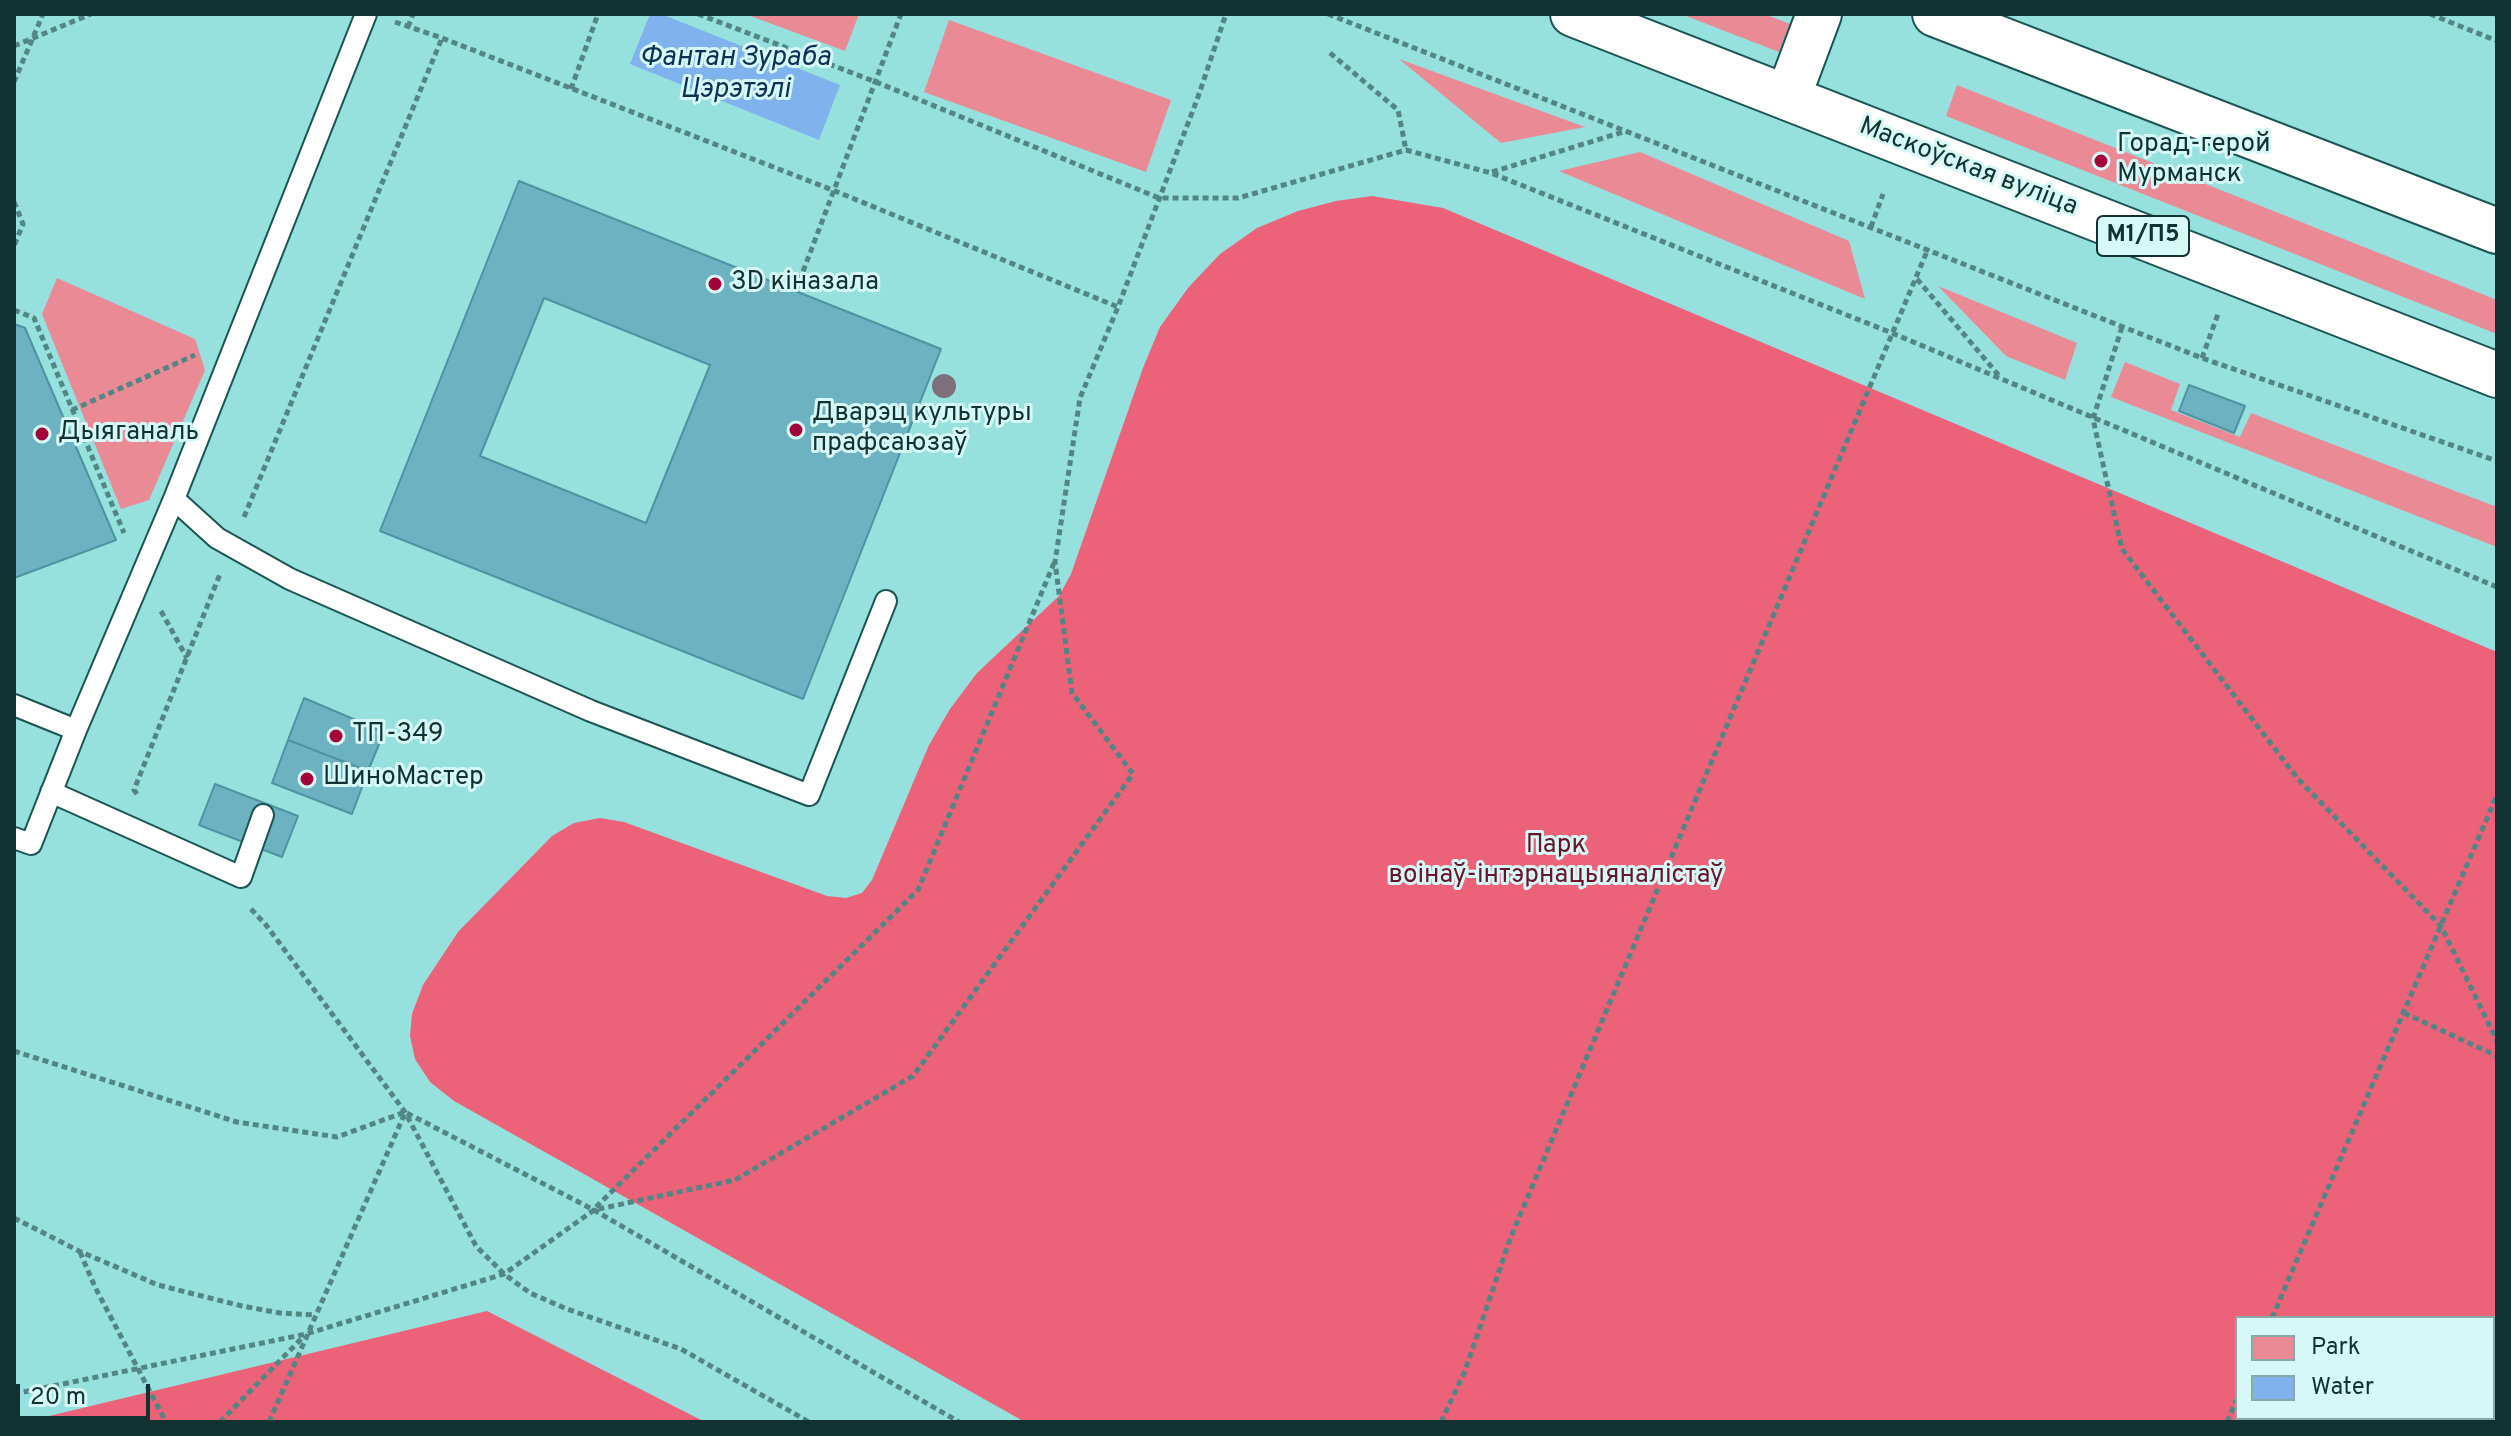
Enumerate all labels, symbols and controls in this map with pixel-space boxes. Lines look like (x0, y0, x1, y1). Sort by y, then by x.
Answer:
water label: Фантан Зураба Цэрэтэлі (639, 42, 831, 108)
street label: Маскоўская вуліца (1854, 112, 2082, 224)
place label: Горад-герой Мурманск (2117, 130, 2270, 192)
marker: Горад-герой Мурманск (2092, 152, 2110, 170)
road number: М1/П5 (2097, 216, 2189, 256)
place label: 3D кіназала (731, 268, 879, 300)
marker: 3D кіназала (706, 275, 724, 293)
place label: Дварэц культуры прафсаюзаў (812, 399, 1032, 460)
place label: Дыяганаль (58, 418, 199, 450)
marker: Дварэц культуры прафсаюзаў (787, 421, 805, 439)
marker: Дыяганаль (33, 425, 51, 443)
place label: ТП-349 (352, 720, 443, 752)
marker: ТП-349 (327, 727, 345, 745)
place label: ШиноМастер (323, 763, 484, 795)
marker: ШиноМастер (298, 770, 316, 788)
park label: Парк воінаў-інтэрнацыяналістаў (1388, 831, 1724, 892)
legend (2235, 1316, 2495, 1420)
text: Park (2311, 1333, 2361, 1363)
scale bar (20, 1368, 154, 1418)
text: Water (2311, 1373, 2374, 1403)
text: 20 m (30, 1383, 86, 1413)

